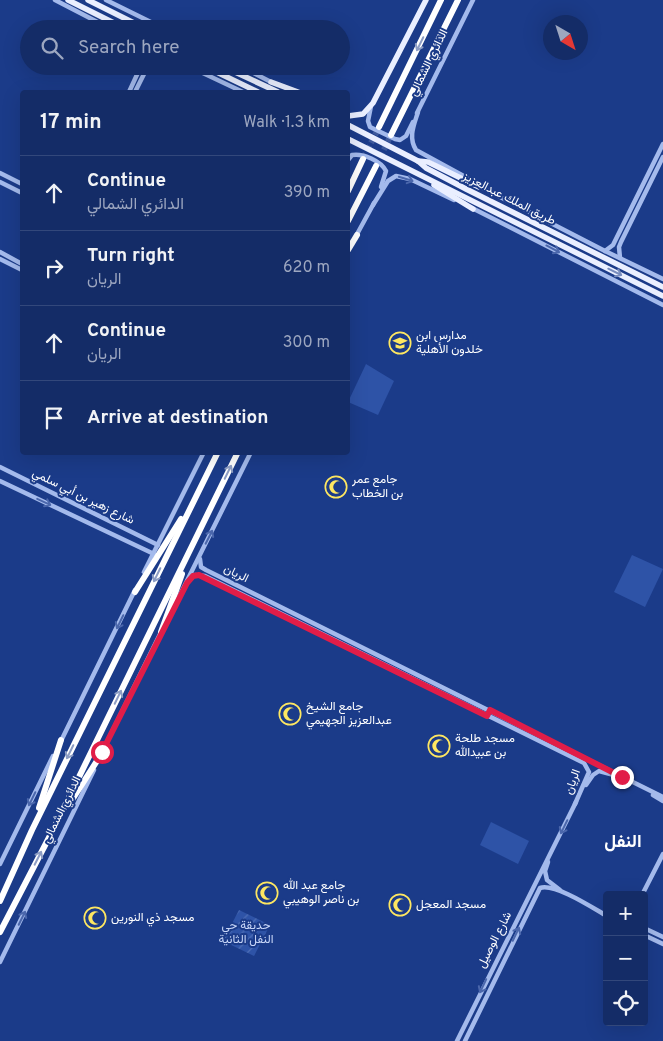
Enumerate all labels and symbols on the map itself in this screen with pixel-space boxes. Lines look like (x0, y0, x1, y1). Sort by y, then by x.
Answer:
north arrow (543, 15, 588, 60)
street label: الدائري الشمالي (406, 27, 453, 100)
one-way arrow (415, 36, 424, 51)
street label: طريق الملك عبدالعزيز (459, 168, 558, 229)
one-way arrow (398, 174, 414, 184)
one-way arrow (545, 244, 560, 254)
one-way arrow (608, 267, 623, 277)
place label: مدارس ابن خلدون الأهلية (416, 328, 483, 358)
school or university icon: مدارس ابن خلدون الأهلية (388, 331, 412, 355)
street label: شارع زهير بن أبي سلمي (29, 465, 137, 530)
one-way arrow (224, 465, 234, 480)
place label: جامع عمر بن الخطاب (351, 472, 403, 502)
mosque icon: جامع عمر بن الخطاب (324, 475, 348, 499)
one-way arrow (36, 497, 51, 507)
one-way arrow (204, 529, 214, 544)
street label: الريان (221, 561, 251, 587)
one-way arrow (152, 567, 162, 582)
one-way arrow (115, 614, 124, 629)
one-way arrow (114, 690, 124, 705)
place label: جامع الشيخ عبدالعزيز الجهيمي (306, 699, 392, 730)
mosque icon: جامع الشيخ عبدالعزيز الجهيمي (278, 702, 302, 726)
place label: مسجد طلحة بن عبيدالله (455, 731, 515, 761)
mosque icon: مسجد طلحة بن عبيدالله (427, 734, 451, 758)
route start (91, 741, 114, 764)
one-way arrow (65, 744, 74, 759)
route end (611, 766, 634, 789)
street label: الريان (561, 767, 585, 797)
street label: الدائري الشمالي (39, 774, 86, 847)
one-way arrow (27, 791, 36, 806)
one-way arrow (559, 819, 569, 834)
district label: النفل (604, 831, 642, 854)
one-way arrow (34, 851, 43, 866)
place label: جامع عبد الله بن ناصر الوهيبي (283, 878, 359, 909)
mosque icon: جامع عبد الله بن ناصر الوهيبي (255, 881, 279, 905)
mosque icon: مسجد المعجل (388, 893, 412, 917)
place label: مسجد المعجل (416, 897, 486, 913)
mosque icon: مسجد ذي النورين (83, 906, 107, 930)
street label: شارع الوصيل (474, 909, 516, 971)
place label: مسجد ذي النورين (111, 910, 194, 927)
one-way arrow (18, 911, 27, 926)
park label: حديقة حي النفل الثانية (218, 918, 274, 948)
one-way arrow (512, 927, 522, 942)
one-way arrow (478, 978, 487, 993)

